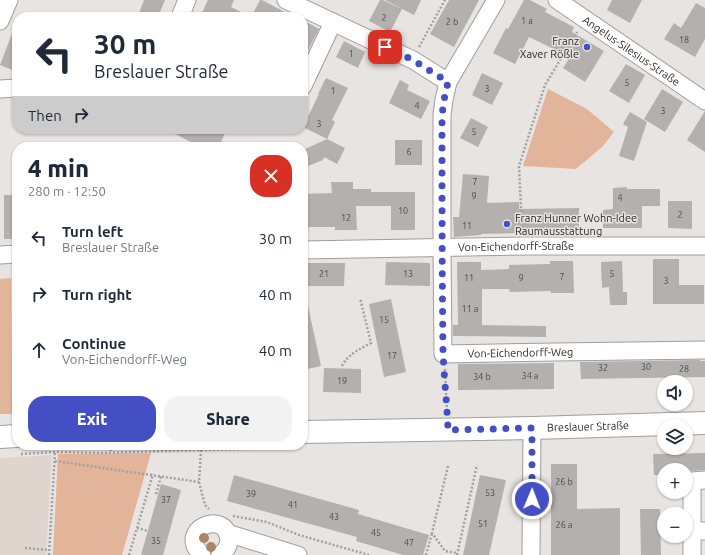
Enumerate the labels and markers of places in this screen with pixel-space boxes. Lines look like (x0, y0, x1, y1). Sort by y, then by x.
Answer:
pin (368, 30, 402, 64)
place label: Franz Xaver Rößle (520, 35, 579, 60)
marker: Franz Xaver Rößle (582, 42, 592, 52)
place label: Franz Hunner Wohn-Idee Raumausstattung (515, 212, 637, 237)
marker: Franz Hunner Wohn-Idee Raumausstattung (502, 219, 512, 229)

